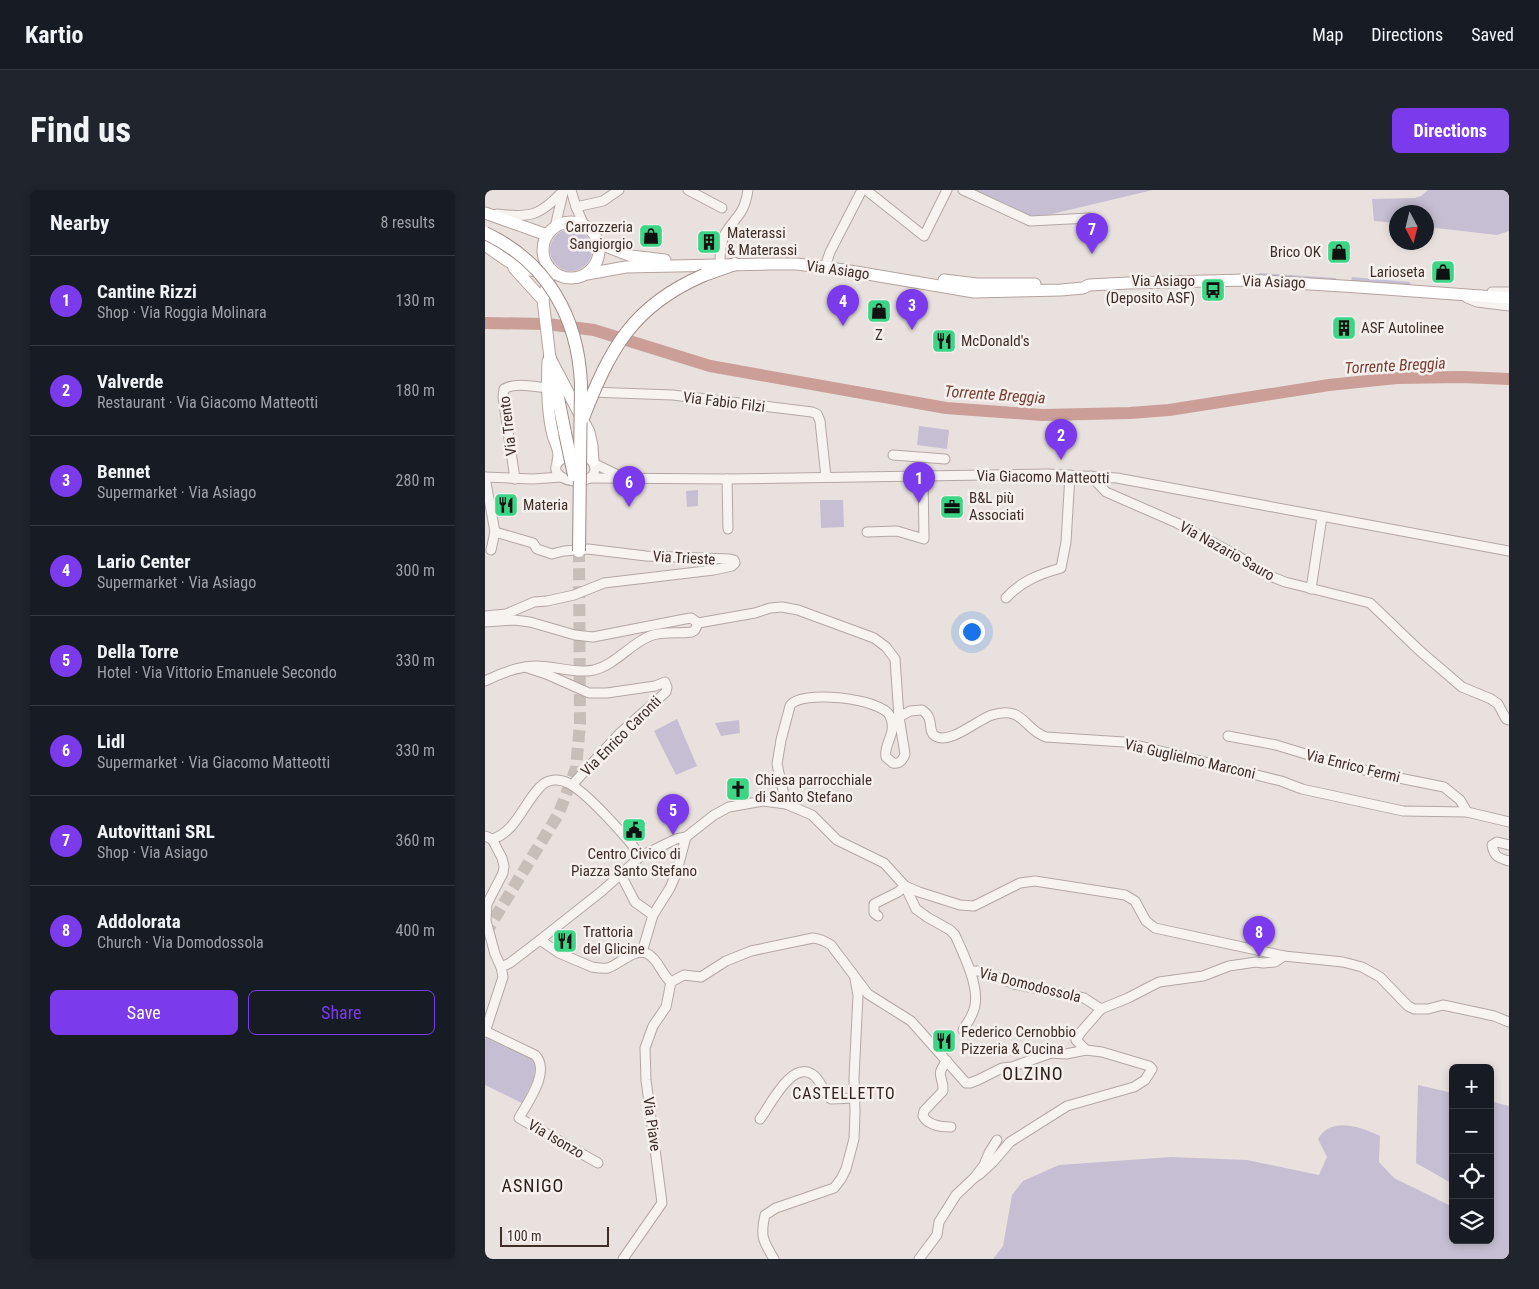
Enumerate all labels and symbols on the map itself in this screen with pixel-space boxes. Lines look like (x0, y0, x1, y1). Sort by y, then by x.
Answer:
north arrow (1389, 205, 1434, 250)
pin: 7 (1076, 213, 1108, 254)
place label: Carrozzeria Sangiorgio (566, 218, 633, 253)
shop icon: Carrozzeria Sangiorgio (638, 223, 664, 249)
place label: Materassi & Materassi (727, 224, 797, 259)
building icon: Materassi & Materassi (696, 229, 722, 255)
shop icon: Brico OK (1326, 239, 1352, 265)
place label: Brico OK (1270, 243, 1322, 261)
street label: Via Asiago (805, 257, 871, 283)
shop icon: Larioseta (1430, 259, 1456, 285)
place label: Larioseta (1370, 263, 1425, 281)
place label: Via Asiago (Deposito ASF) (1106, 272, 1195, 307)
street label: Via Asiago (1242, 272, 1306, 292)
bus stop icon: Via Asiago (Deposito ASF) (1200, 277, 1226, 303)
pin: 4 (827, 285, 859, 326)
pin: 3 (896, 289, 928, 330)
shop icon: Z (866, 298, 892, 324)
building icon: ASF Autolinee (1331, 315, 1357, 341)
place label: ASF Autolinee (1361, 319, 1444, 337)
place label: Z (875, 326, 883, 344)
restaurant icon: McDonald's (931, 328, 957, 354)
place label: McDonald's (961, 332, 1030, 350)
water label: Torrente Breggia (1344, 353, 1446, 378)
water label: Torrente Breggia (944, 381, 1046, 408)
street label: Via Fabio Filzi (682, 388, 766, 416)
street label: Via Trento (495, 395, 521, 457)
pin: 2 (1045, 419, 1077, 460)
pin: 1 (903, 462, 935, 503)
pin: 6 (613, 466, 645, 507)
street label: Via Giacomo Matteotti (976, 467, 1110, 487)
place label: B&L più Associati (969, 489, 1024, 524)
restaurant icon: Materia (493, 492, 519, 518)
office icon: B&L più Associati (939, 494, 965, 520)
place label: Materia (523, 496, 568, 514)
street label: Via Nazario Sauro (1176, 517, 1278, 585)
street label: Via Trieste (652, 547, 716, 569)
your location (959, 619, 985, 645)
street label: Via Enrico Caronti (577, 692, 665, 780)
street label: Via Guglielmo Marconi (1123, 735, 1257, 783)
street label: Via Enrico Fermi (1304, 746, 1402, 786)
place label: Chiesa parrocchiale di Santo Stefano (755, 771, 872, 806)
church icon: Chiesa parrocchiale di Santo Stefano (725, 776, 751, 802)
pin: 5 (657, 794, 689, 835)
public building icon: Centro Civico di Piazza Santo Stefano (621, 817, 647, 843)
place label: Centro Civico di Piazza Santo Stefano (571, 845, 697, 880)
pin: 8 (1243, 916, 1275, 957)
place label: Trattoria del Glicine (583, 923, 645, 958)
restaurant icon: Trattoria del Glicine (552, 928, 578, 954)
street label: Via Domodossola (977, 964, 1083, 1006)
place label: Federico Cernobbio Pizzeria & Cucina (961, 1023, 1076, 1058)
restaurant icon: Federico Cernobbio Pizzeria & Cucina (931, 1028, 957, 1054)
district label: OLZINO (1002, 1063, 1064, 1084)
district label: CASTELLETTO (792, 1084, 896, 1103)
street label: Via Piave (639, 1096, 665, 1152)
street label: Via Isonzo (525, 1116, 587, 1162)
district label: ASNIGO (502, 1175, 564, 1196)
scale bar (500, 1224, 609, 1247)

